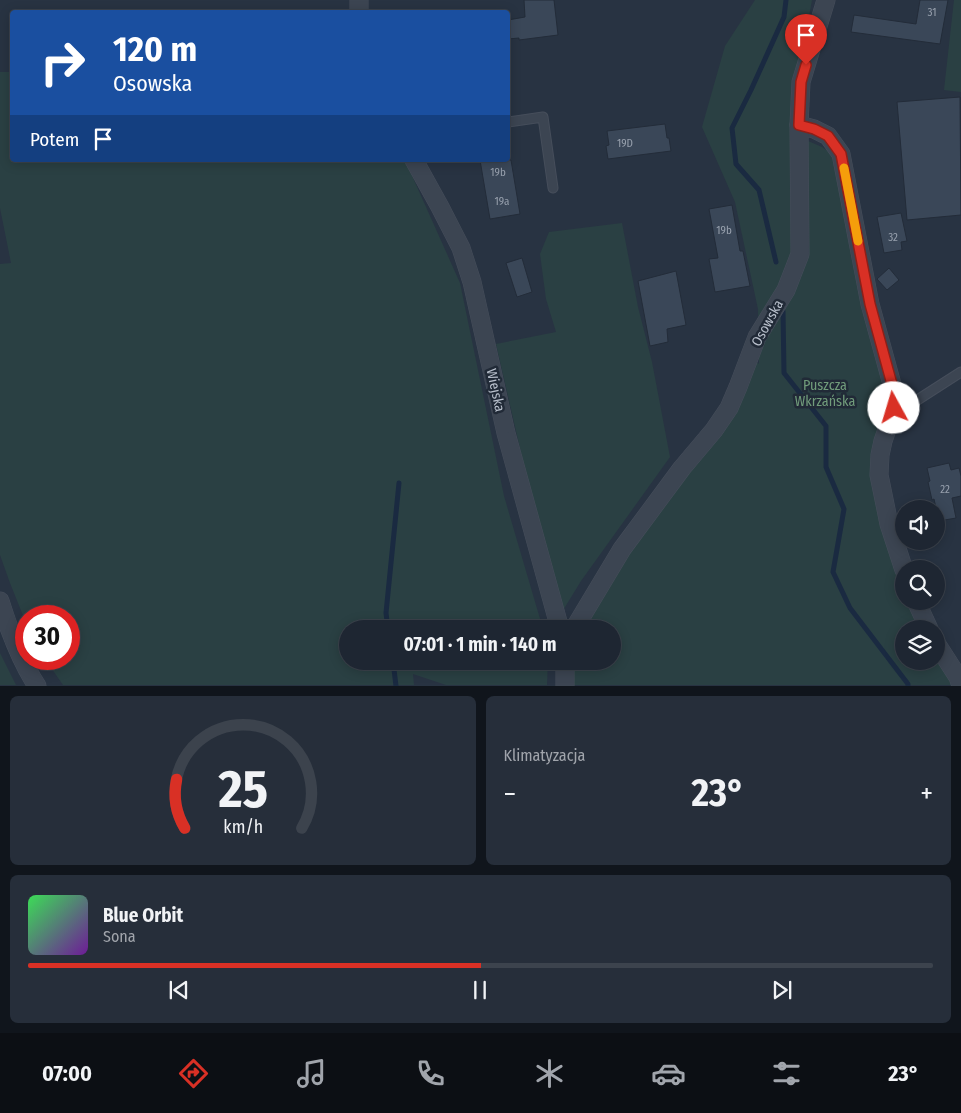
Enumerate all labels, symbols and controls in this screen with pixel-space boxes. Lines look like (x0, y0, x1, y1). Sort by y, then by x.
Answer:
house number: 31 (928, 6, 937, 19)
pin (785, 14, 827, 65)
icon: arrive (792, 21, 820, 49)
text: 120 m (113, 28, 197, 70)
icon: right (30, 30, 95, 95)
text: Osowska (113, 70, 192, 97)
icon: arrive (89, 125, 117, 153)
text: Potem (30, 128, 79, 151)
house number: 19D (617, 137, 633, 150)
house number: 19b (490, 166, 506, 179)
house number: 19a (495, 195, 509, 208)
house number: 19b (716, 224, 732, 237)
house number: 32 (888, 231, 898, 244)
street label: Osowska (748, 297, 787, 349)
street label: Wiejska (483, 367, 508, 413)
park label: Puszcza Wkrzańska (795, 377, 855, 410)
position arrow (867, 381, 919, 433)
house number: 22 (940, 483, 950, 496)
map controls (895, 500, 945, 670)
button: sound (895, 500, 945, 550)
button: search (895, 560, 945, 610)
speed limit sign: 30 (15, 605, 80, 670)
button: layers (895, 620, 945, 670)
text: 07:01 · 1 min · 140 m (404, 633, 556, 656)
text: Klimatyzacja (504, 746, 585, 765)
text: 25 (217, 758, 268, 821)
text: 23° (692, 770, 745, 816)
text: − (504, 777, 516, 810)
text: + (920, 777, 933, 810)
text: km/h (223, 816, 263, 838)
text: Blue Orbit (103, 904, 183, 927)
text: Sona (103, 927, 136, 946)
icon: previous (165, 976, 193, 1004)
icon: pause (466, 976, 494, 1004)
icon: next (768, 976, 796, 1004)
icon: directions (176, 1056, 211, 1091)
icon: music (294, 1056, 329, 1091)
icon: phone (413, 1056, 448, 1091)
icon: climate (532, 1056, 567, 1091)
icon: car (651, 1056, 686, 1091)
icon: filters (769, 1056, 804, 1091)
text: 07:00 (42, 1060, 92, 1087)
text: 23° (888, 1060, 919, 1087)

